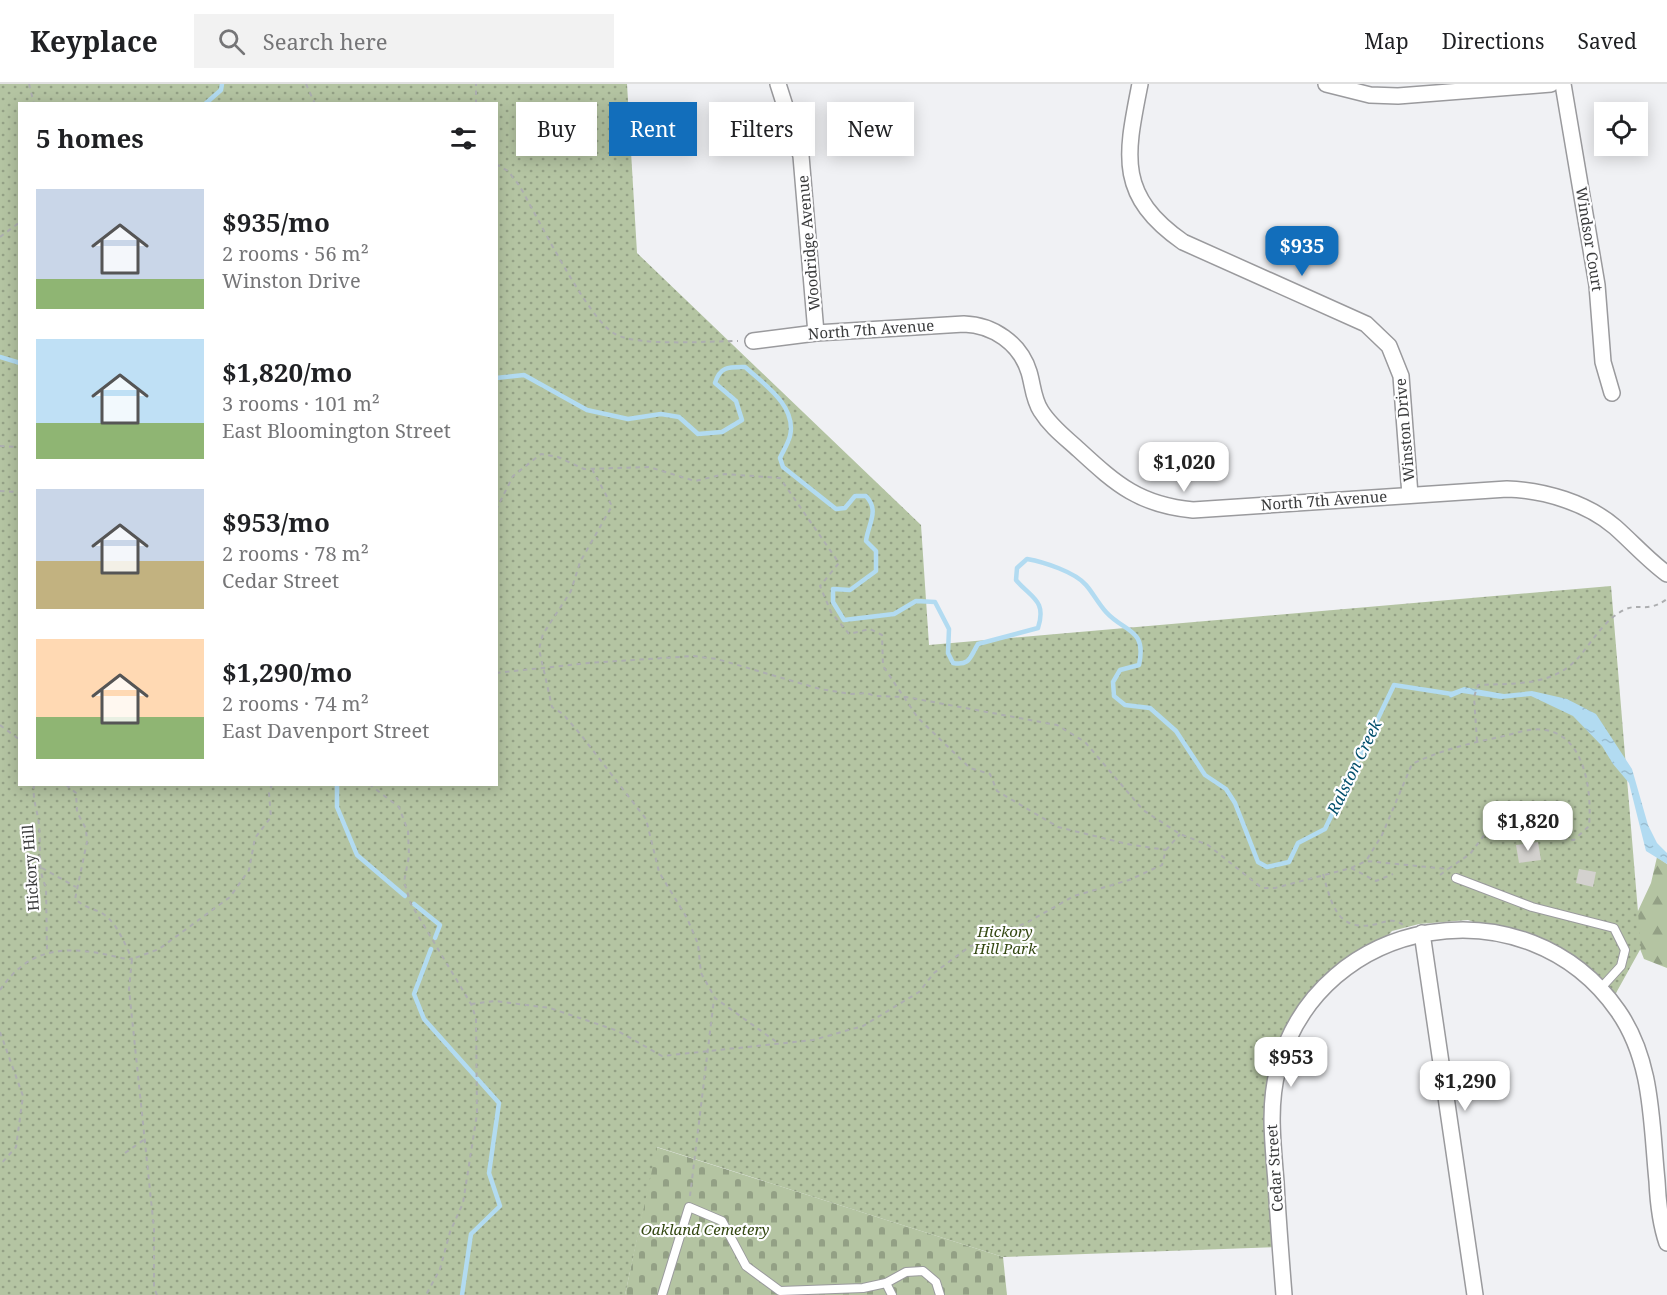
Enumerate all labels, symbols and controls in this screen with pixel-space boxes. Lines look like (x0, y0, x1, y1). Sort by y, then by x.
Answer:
search box (194, 14, 614, 68)
text: Keyplace (30, 22, 158, 60)
icon: search (215, 25, 248, 58)
text: Search here (263, 26, 388, 56)
text: Map (1364, 27, 1409, 55)
text: Directions (1442, 27, 1544, 55)
text: Saved (1577, 27, 1637, 55)
chip: Buy (516, 102, 597, 156)
chip: Rent (609, 102, 697, 156)
chip: Filters (709, 102, 815, 156)
chip: New (827, 102, 914, 156)
map controls (1594, 102, 1648, 156)
button: locate (1594, 102, 1648, 156)
text: 5 homes (36, 120, 144, 156)
icon: filters (447, 122, 480, 155)
street label: Woodridge Avenue (792, 174, 824, 312)
street label: Windsor Court (1572, 185, 1608, 293)
text: $935/mo (222, 204, 330, 240)
icon: home (84, 213, 156, 285)
pin: $935 (1266, 226, 1338, 277)
text: $935 (1279, 232, 1325, 259)
text: 2 rooms · 56 m² (222, 240, 369, 267)
text: Winston Drive (222, 267, 361, 294)
street label: North 7th Avenue (807, 315, 935, 343)
text: $1,820/mo (222, 354, 352, 390)
icon: home (84, 363, 156, 435)
street label: Winston Drive (1390, 377, 1418, 483)
text: 3 rooms · 101 m² (222, 390, 380, 417)
text: East Bloomington Street (222, 417, 451, 444)
pin: $1,020 (1135, 442, 1233, 493)
text: $1,020 (1153, 448, 1215, 475)
street label: North 7th Avenue (1260, 486, 1388, 514)
text: $953/mo (222, 504, 330, 540)
icon: home (84, 513, 156, 585)
text: 2 rooms · 78 m² (222, 540, 369, 567)
text: Cedar Street (222, 567, 339, 594)
text: $1,290/mo (222, 654, 352, 690)
icon: home (84, 663, 156, 735)
text: 2 rooms · 74 m² (222, 690, 369, 717)
water label: Ralston Creek (1321, 715, 1387, 819)
text: East Davenport Street (222, 717, 429, 744)
pin: $1,820 (1479, 801, 1577, 852)
text: $1,820 (1497, 807, 1559, 834)
street label: Hickory Hill (17, 824, 43, 912)
park label: Hickory Hill Park (972, 921, 1037, 958)
pin: $953 (1255, 1037, 1327, 1088)
text: $953 (1268, 1043, 1314, 1070)
pin: $1,290 (1416, 1061, 1514, 1112)
text: $1,290 (1434, 1067, 1496, 1094)
street label: Cedar Street (1261, 1124, 1287, 1213)
park label: Oakland Cemetery (641, 1219, 769, 1239)

